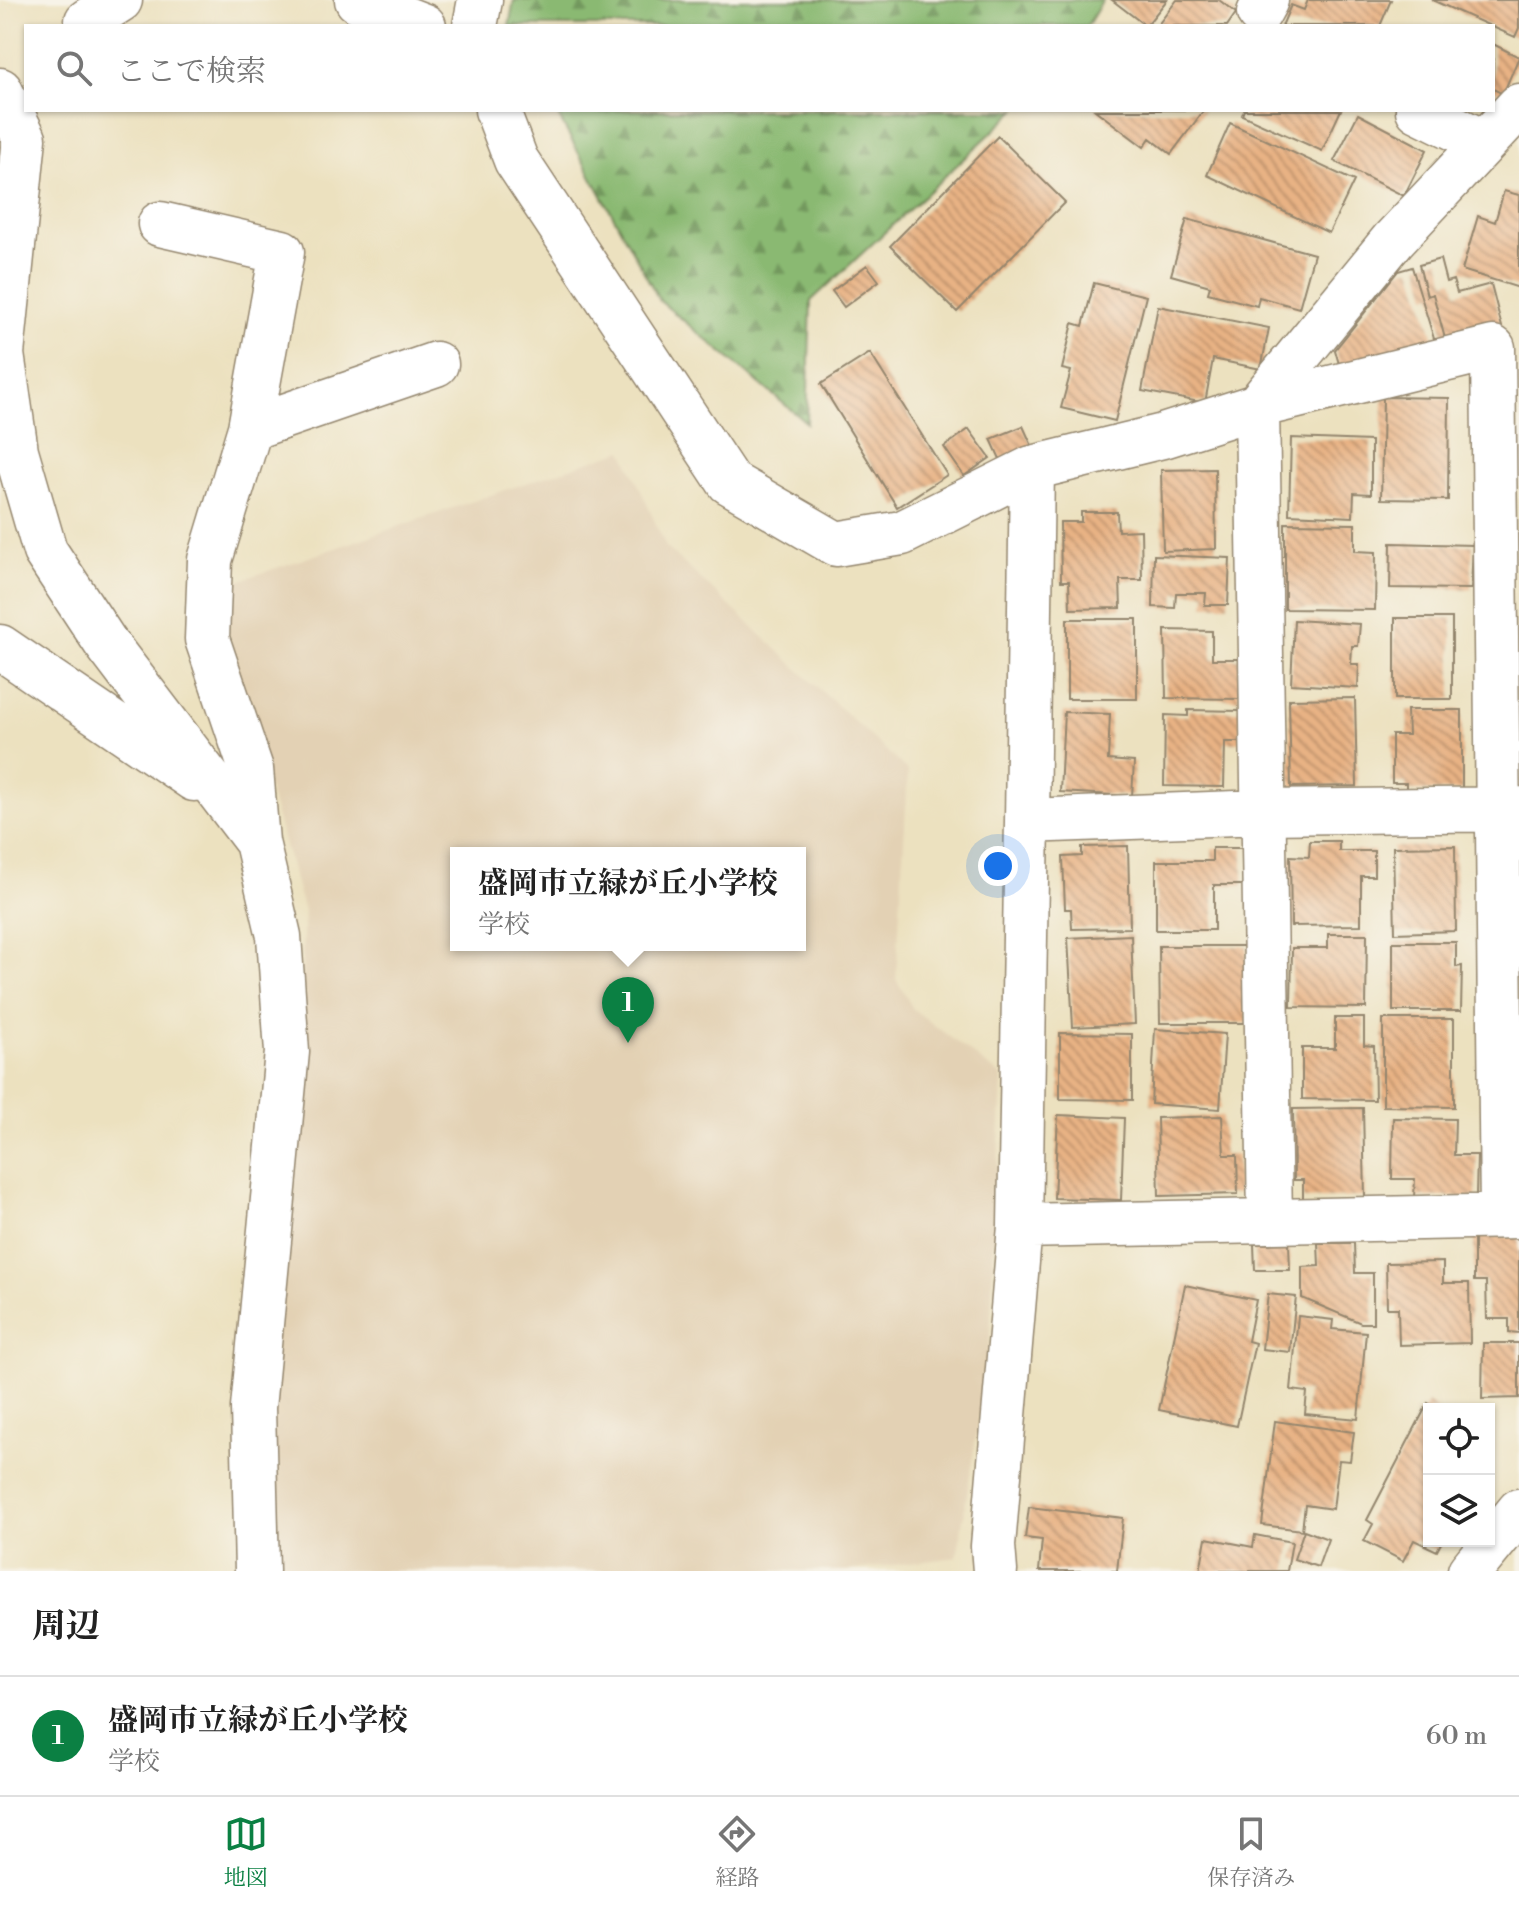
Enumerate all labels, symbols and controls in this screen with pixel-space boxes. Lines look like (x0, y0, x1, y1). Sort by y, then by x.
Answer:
search box (24, 24, 1495, 112)
icon: search (52, 46, 96, 90)
text: ここで検索 (116, 53, 266, 91)
your location (978, 846, 1018, 886)
popup (450, 847, 806, 951)
text: 盛岡市立緑が丘小学校 (478, 865, 778, 903)
text: 学校 (478, 909, 530, 941)
pin: 1 (602, 977, 654, 1043)
map controls (1423, 1403, 1495, 1547)
button: locate (1423, 1403, 1495, 1475)
button: layers (1423, 1475, 1495, 1547)
text: 周辺 (32, 1606, 100, 1648)
text: 盛岡市立緑が丘小学校 (108, 1702, 408, 1740)
text: 1 (52, 1720, 64, 1752)
text: 60 m (1426, 1720, 1487, 1752)
text: 学校 (108, 1746, 160, 1778)
tab: 地図 (224, 1812, 268, 1892)
tab: 経路 (715, 1812, 759, 1892)
tab: 保存済み (1207, 1812, 1295, 1892)

